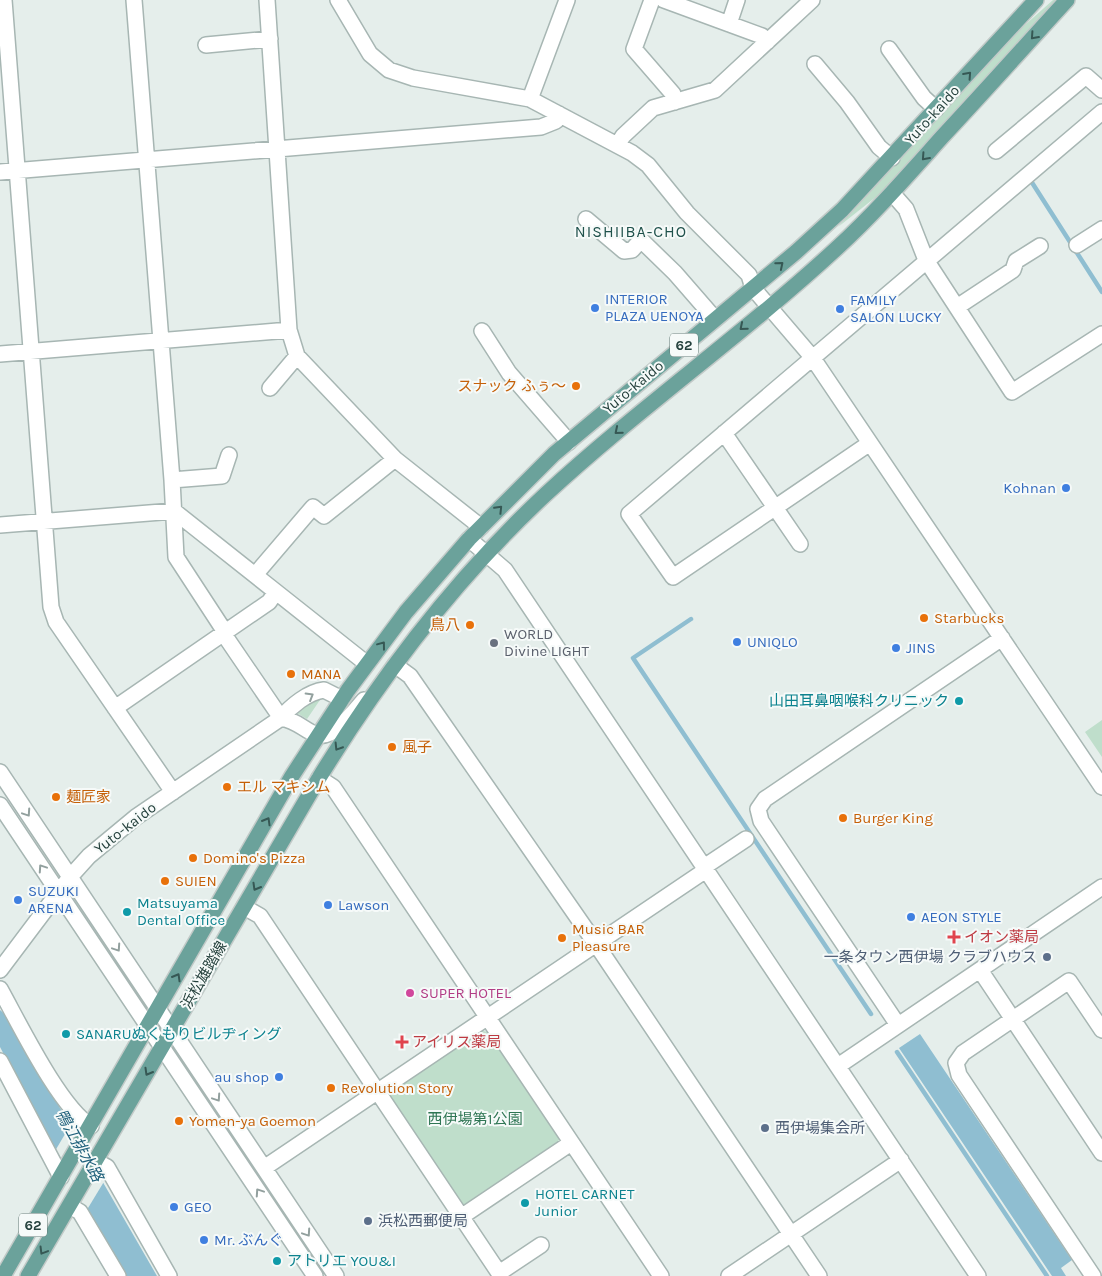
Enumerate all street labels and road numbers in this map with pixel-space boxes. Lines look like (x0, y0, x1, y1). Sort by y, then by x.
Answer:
street label: Yuto-kaido (901, 82, 963, 148)
road number: 62 (670, 334, 698, 356)
street label: Yuto-kaido (599, 356, 667, 418)
street label: Yuto-kaido (90, 798, 160, 858)
street label: 浜松雄踏線 (177, 938, 231, 1012)
road number: 62 (19, 1214, 47, 1236)

